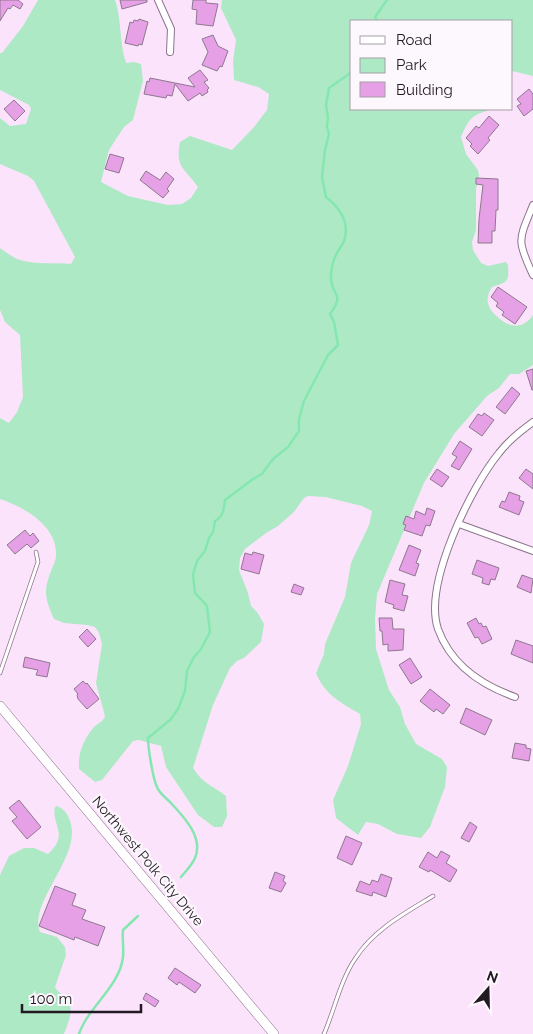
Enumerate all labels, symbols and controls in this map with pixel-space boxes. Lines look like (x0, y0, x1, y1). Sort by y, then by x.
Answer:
legend (350, 20, 513, 110)
text: Road (396, 31, 432, 49)
text: Park (396, 56, 427, 74)
text: Building (396, 81, 453, 99)
street label: Northwest Polk City Drive (89, 793, 207, 929)
north arrow (463, 964, 513, 1014)
text: N (485, 967, 500, 986)
scale bar (22, 982, 141, 1014)
text: 100 m (30, 990, 72, 1008)

